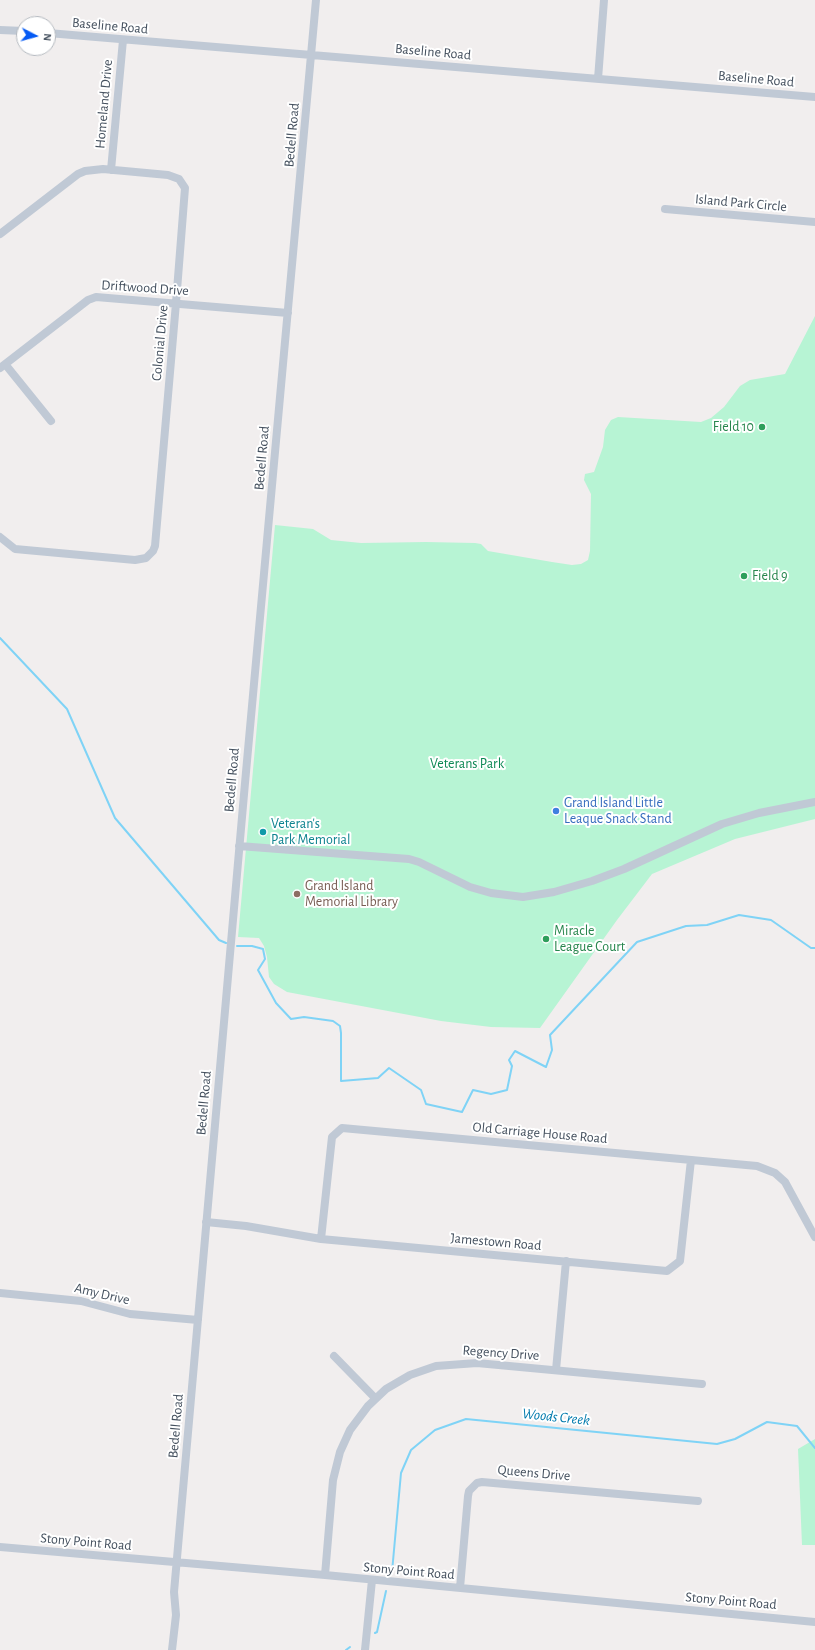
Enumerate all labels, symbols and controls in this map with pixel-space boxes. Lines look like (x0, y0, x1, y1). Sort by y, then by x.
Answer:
street label: Baseline Road (71, 14, 149, 38)
north arrow (16, 16, 56, 56)
text: N (42, 33, 53, 42)
street label: Baseline Road (394, 40, 472, 64)
street label: Homeland Drive (92, 59, 116, 149)
street label: Baseline Road (717, 67, 795, 91)
street label: Bedell Road (281, 102, 303, 168)
street label: Island Park Circle (694, 191, 788, 215)
street label: Driftwood Drive (101, 277, 189, 299)
street label: Colonial Drive (148, 304, 172, 382)
place label: Field 10 (713, 419, 754, 435)
marker: Field 10 (757, 422, 767, 432)
street label: Bedell Road (251, 425, 273, 491)
place label: Field 9 (752, 568, 788, 584)
marker: Field 9 (739, 571, 749, 581)
street label: Bedell Road (221, 747, 243, 813)
park label: Veterans Park (430, 756, 504, 772)
place label: Grand Island Little Leaque Snack Stand (564, 795, 672, 828)
marker: Grand Island Little Leaque Snack Stand (551, 806, 561, 816)
place label: Veteran's Park Memorial (271, 816, 350, 848)
marker: Veteran's Park Memorial (258, 827, 268, 837)
place label: Grand Island Memorial Library (305, 878, 398, 910)
marker: Grand Island Memorial Library (292, 889, 302, 899)
place label: Miracle League Court (554, 923, 625, 956)
marker: Miracle League Court (541, 934, 551, 944)
street label: Bedell Road (193, 1070, 215, 1136)
street label: Old Carriage House Road (472, 1119, 608, 1147)
street label: Jamestown Road (450, 1230, 542, 1254)
street label: Amy Drive (73, 1279, 131, 1309)
street label: Regency Drive (462, 1342, 540, 1364)
street label: Bedell Road (165, 1393, 187, 1459)
water label: Woods Creek (521, 1404, 591, 1430)
street label: Queens Drive (497, 1461, 571, 1485)
street label: Stony Point Road (40, 1530, 132, 1554)
street label: Stony Point Road (363, 1559, 455, 1583)
street label: Stony Point Road (685, 1589, 777, 1613)

